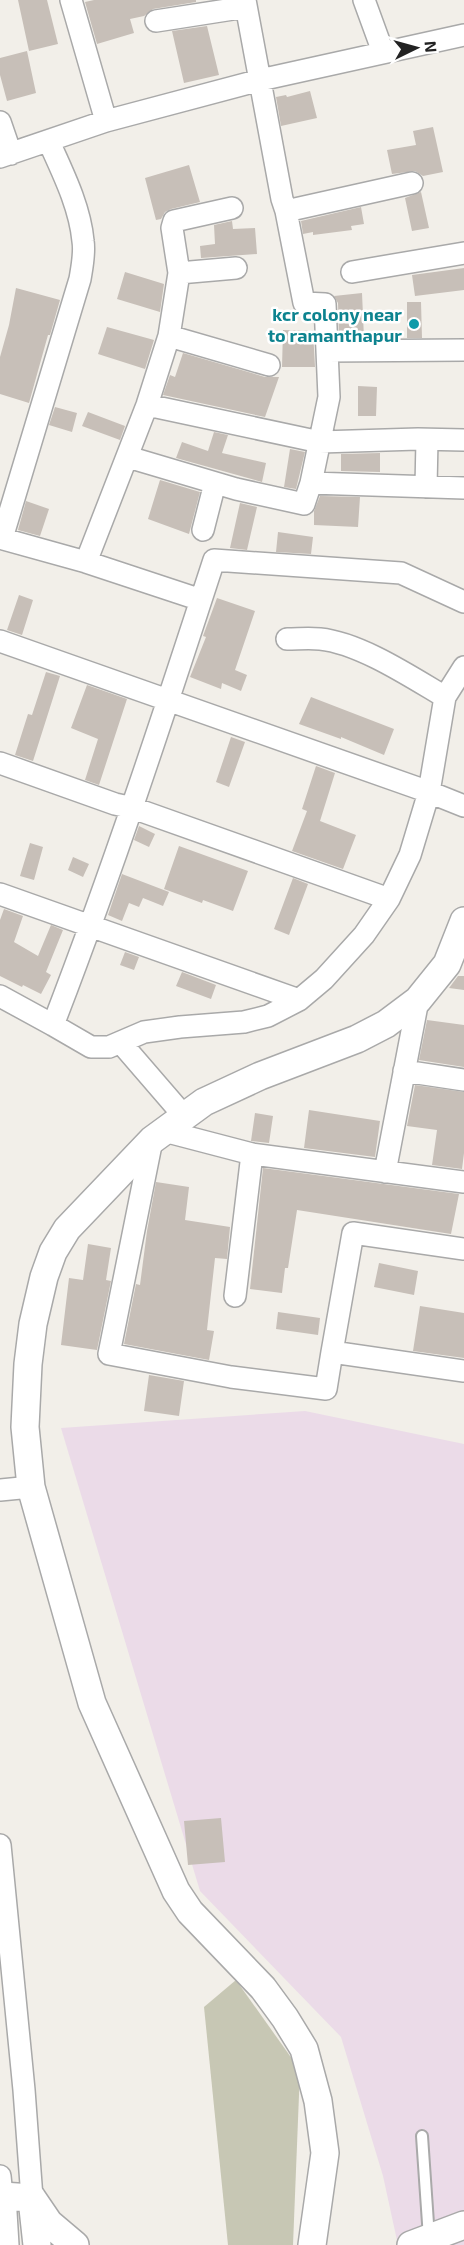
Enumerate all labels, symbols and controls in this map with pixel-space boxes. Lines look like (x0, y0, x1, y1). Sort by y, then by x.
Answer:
north arrow (386, 18, 446, 78)
text: N (421, 40, 441, 53)
place label: kcr colony near to ramanthapur (268, 303, 402, 346)
marker: kcr colony near to ramanthapur (407, 317, 421, 331)

